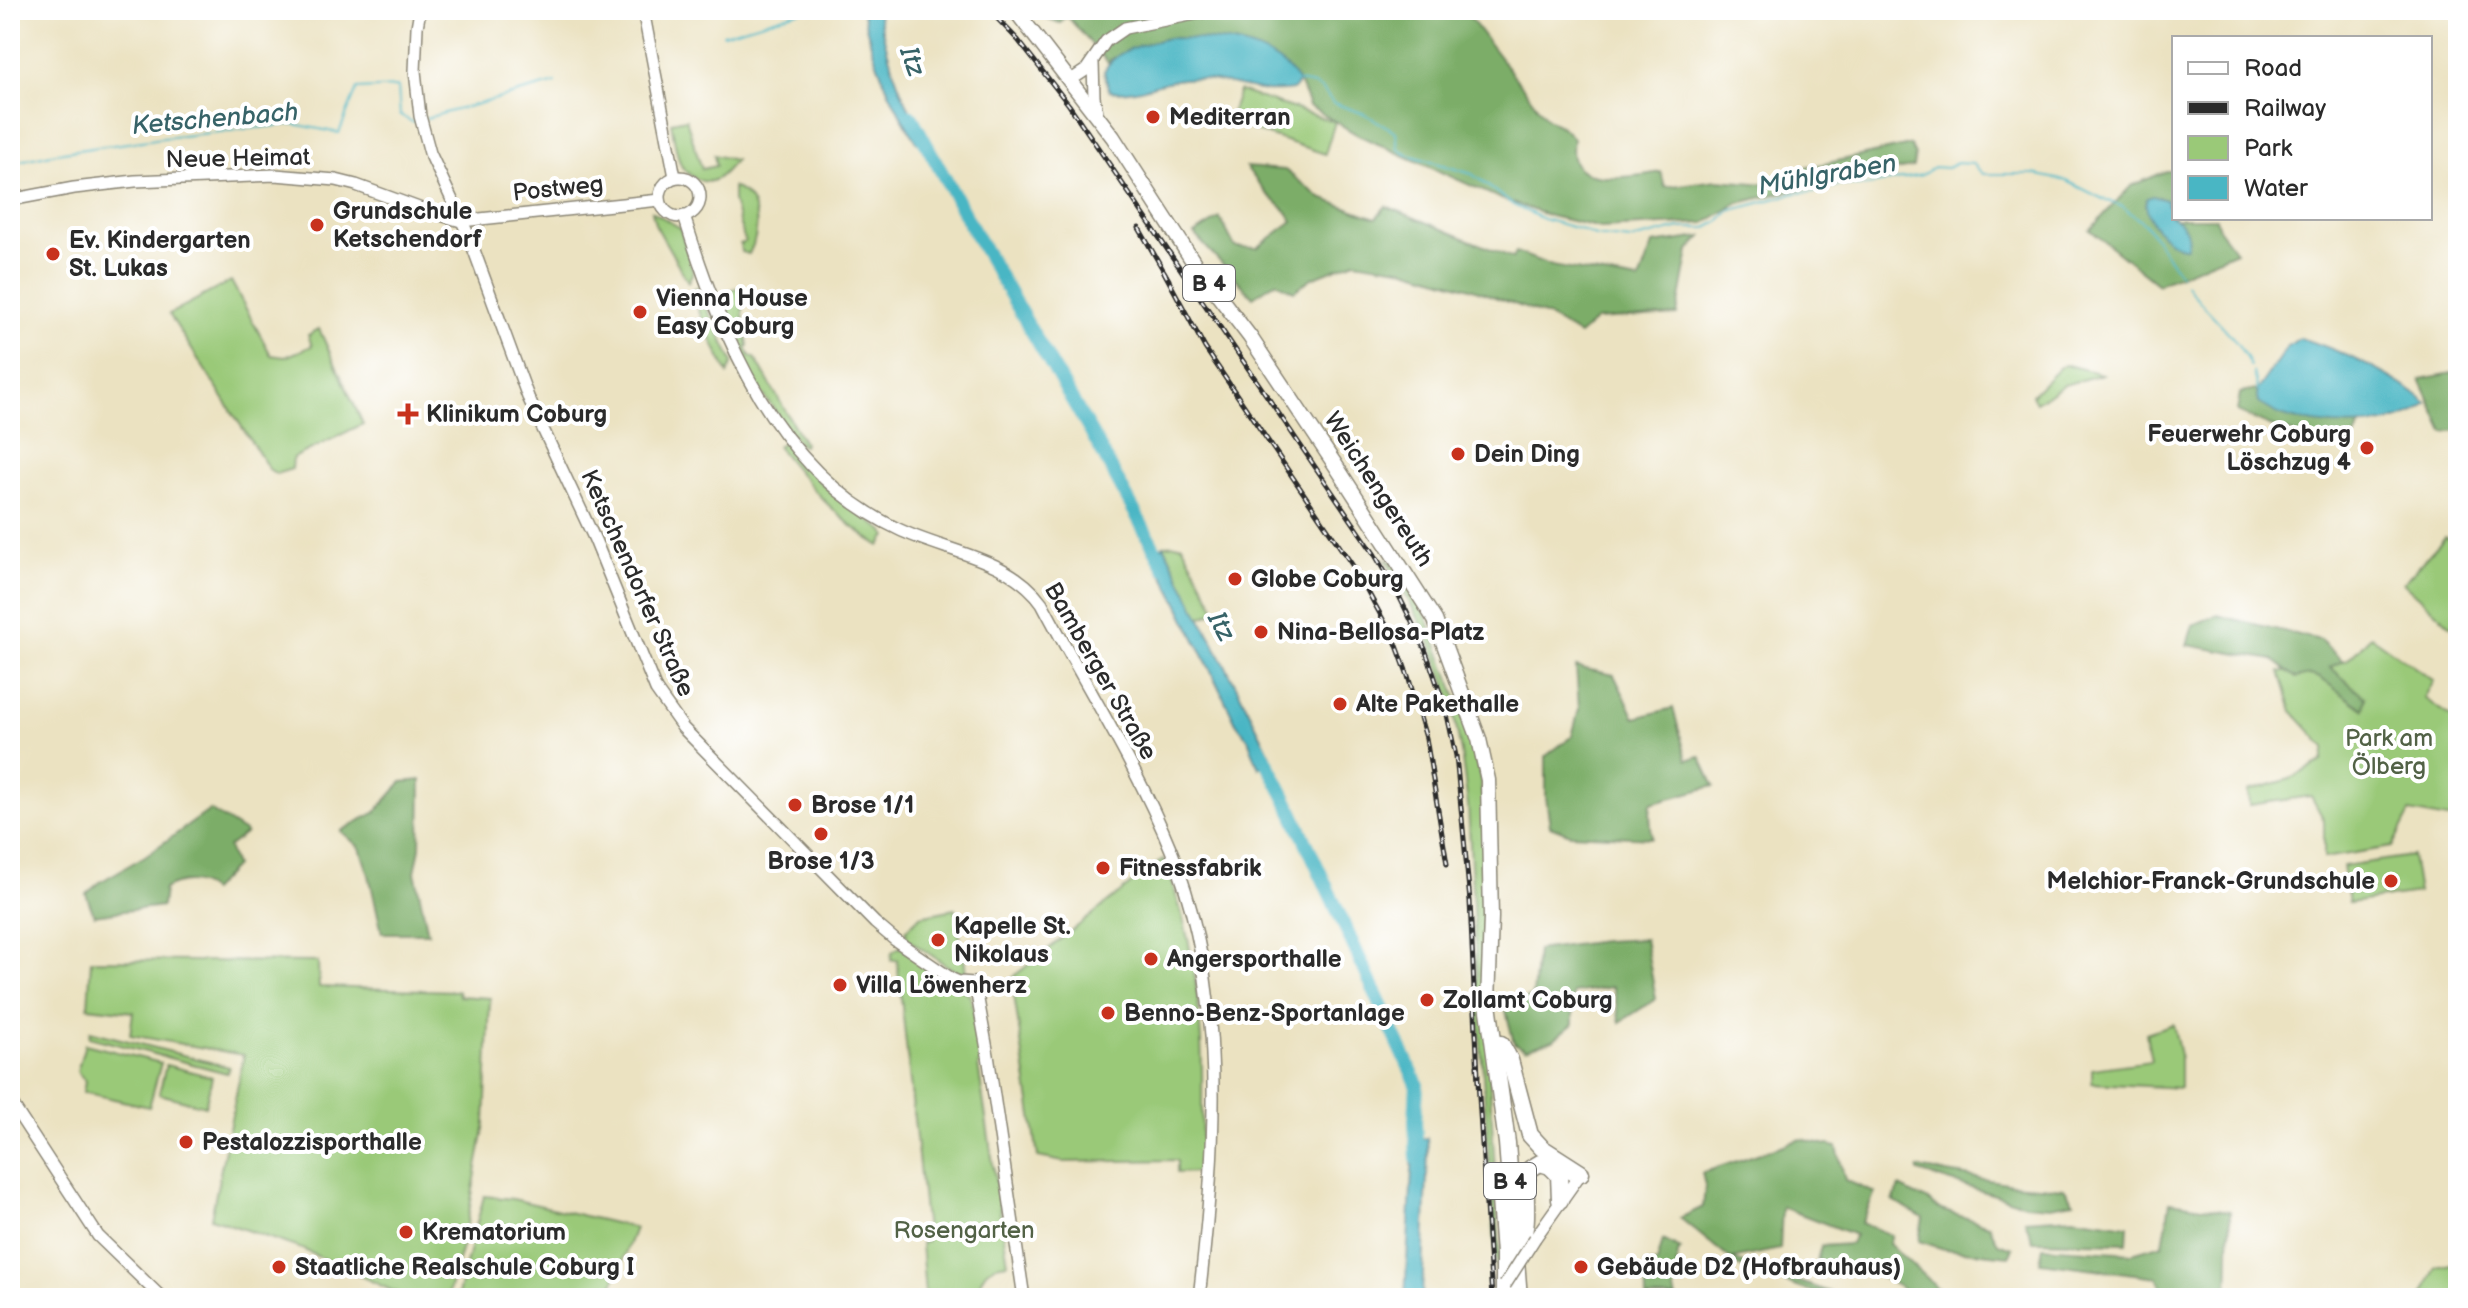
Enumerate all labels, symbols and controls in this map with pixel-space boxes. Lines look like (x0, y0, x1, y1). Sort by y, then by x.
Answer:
legend (2172, 36, 2432, 220)
water label: Itz (892, 42, 931, 81)
text: Road (2244, 54, 2302, 83)
text: Railway (2244, 94, 2326, 123)
water label: Ketschenbach (131, 97, 300, 142)
place label: Mediterran (1169, 103, 1291, 132)
marker: Mediterran (1144, 108, 1162, 126)
text: Park (2244, 134, 2292, 163)
street label: Neue Heimat (165, 143, 311, 174)
water label: Mühlgraben (1756, 148, 1899, 203)
street label: Postweg (511, 169, 605, 208)
text: Water (2244, 174, 2308, 203)
place label: Grundschule Ketschendorf (333, 197, 483, 254)
marker: Grundschule Ketschendorf (308, 216, 326, 234)
place label: Ev. Kindergarten St. Lukas (69, 226, 251, 283)
marker: Ev. Kindergarten St. Lukas (44, 245, 62, 263)
road number: B 4 (1183, 265, 1235, 301)
place label: Vienna House Easy Coburg (656, 284, 808, 341)
marker: Vienna House Easy Coburg (631, 303, 649, 321)
place label: Klinikum Coburg (426, 400, 607, 429)
marker: Klinikum Coburg (397, 403, 419, 425)
street label: Weichengereuth (1318, 406, 1439, 572)
place label: Feuerwehr Coburg Löschzug 4 (2147, 420, 2351, 477)
marker: Feuerwehr Coburg Löschzug 4 (2358, 439, 2376, 457)
place label: Dein Ding (1474, 440, 1580, 469)
marker: Dein Ding (1449, 445, 1467, 463)
street label: Ketschendorfer Straße (574, 465, 701, 701)
place label: Globe Coburg (1251, 565, 1404, 594)
marker: Globe Coburg (1226, 570, 1244, 588)
street label: Bamberger Straße (1038, 577, 1163, 765)
water label: Itz (1200, 606, 1241, 647)
place label: Nina-Bellosa-Platz (1277, 618, 1485, 647)
marker: Nina-Bellosa-Platz (1252, 623, 1270, 641)
place label: Alte Pakethalle (1355, 690, 1519, 719)
marker: Alte Pakethalle (1331, 695, 1349, 713)
park label: Park am Ölberg (2345, 724, 2433, 781)
place label: Brose 1/1 (811, 791, 914, 820)
marker: Brose 1/1 (786, 796, 804, 814)
marker: Brose 1/3 (812, 825, 830, 843)
place label: Brose 1/3 (767, 847, 875, 876)
place label: Fitnessfabrik (1119, 854, 1262, 883)
marker: Fitnessfabrik (1094, 859, 1112, 877)
place label: Melchior-Franck-Grundschule (2046, 867, 2375, 896)
marker: Melchior-Franck-Grundschule (2382, 872, 2400, 890)
place label: Kapelle St. Nikolaus (954, 912, 1071, 969)
marker: Kapelle St. Nikolaus (929, 931, 947, 949)
place label: Angersporthalle (1166, 945, 1342, 974)
marker: Angersporthalle (1142, 950, 1160, 968)
place label: Villa Löwenherz (856, 971, 1027, 1000)
marker: Villa Löwenherz (831, 976, 849, 994)
place label: Zollamt Coburg (1443, 986, 1613, 1015)
marker: Zollamt Coburg (1418, 991, 1436, 1009)
place label: Benno-Benz-Sportanlage (1124, 999, 1405, 1028)
marker: Benno-Benz-Sportanlage (1099, 1004, 1117, 1022)
place label: Pestalozzisporthalle (202, 1128, 422, 1157)
marker: Pestalozzisporthalle (177, 1133, 195, 1151)
road number: B 4 (1484, 1163, 1536, 1199)
park label: Rosengarten (893, 1216, 1035, 1245)
place label: Krematorium (422, 1218, 566, 1247)
marker: Krematorium (397, 1223, 415, 1241)
place label: Staatliche Realschule Coburg I (295, 1253, 635, 1282)
place label: Gebäude D2 (Hofbrauhaus) (1597, 1253, 1901, 1282)
marker: Staatliche Realschule Coburg I (270, 1258, 288, 1276)
marker: Gebäude D2 (Hofbrauhaus) (1572, 1258, 1590, 1276)

